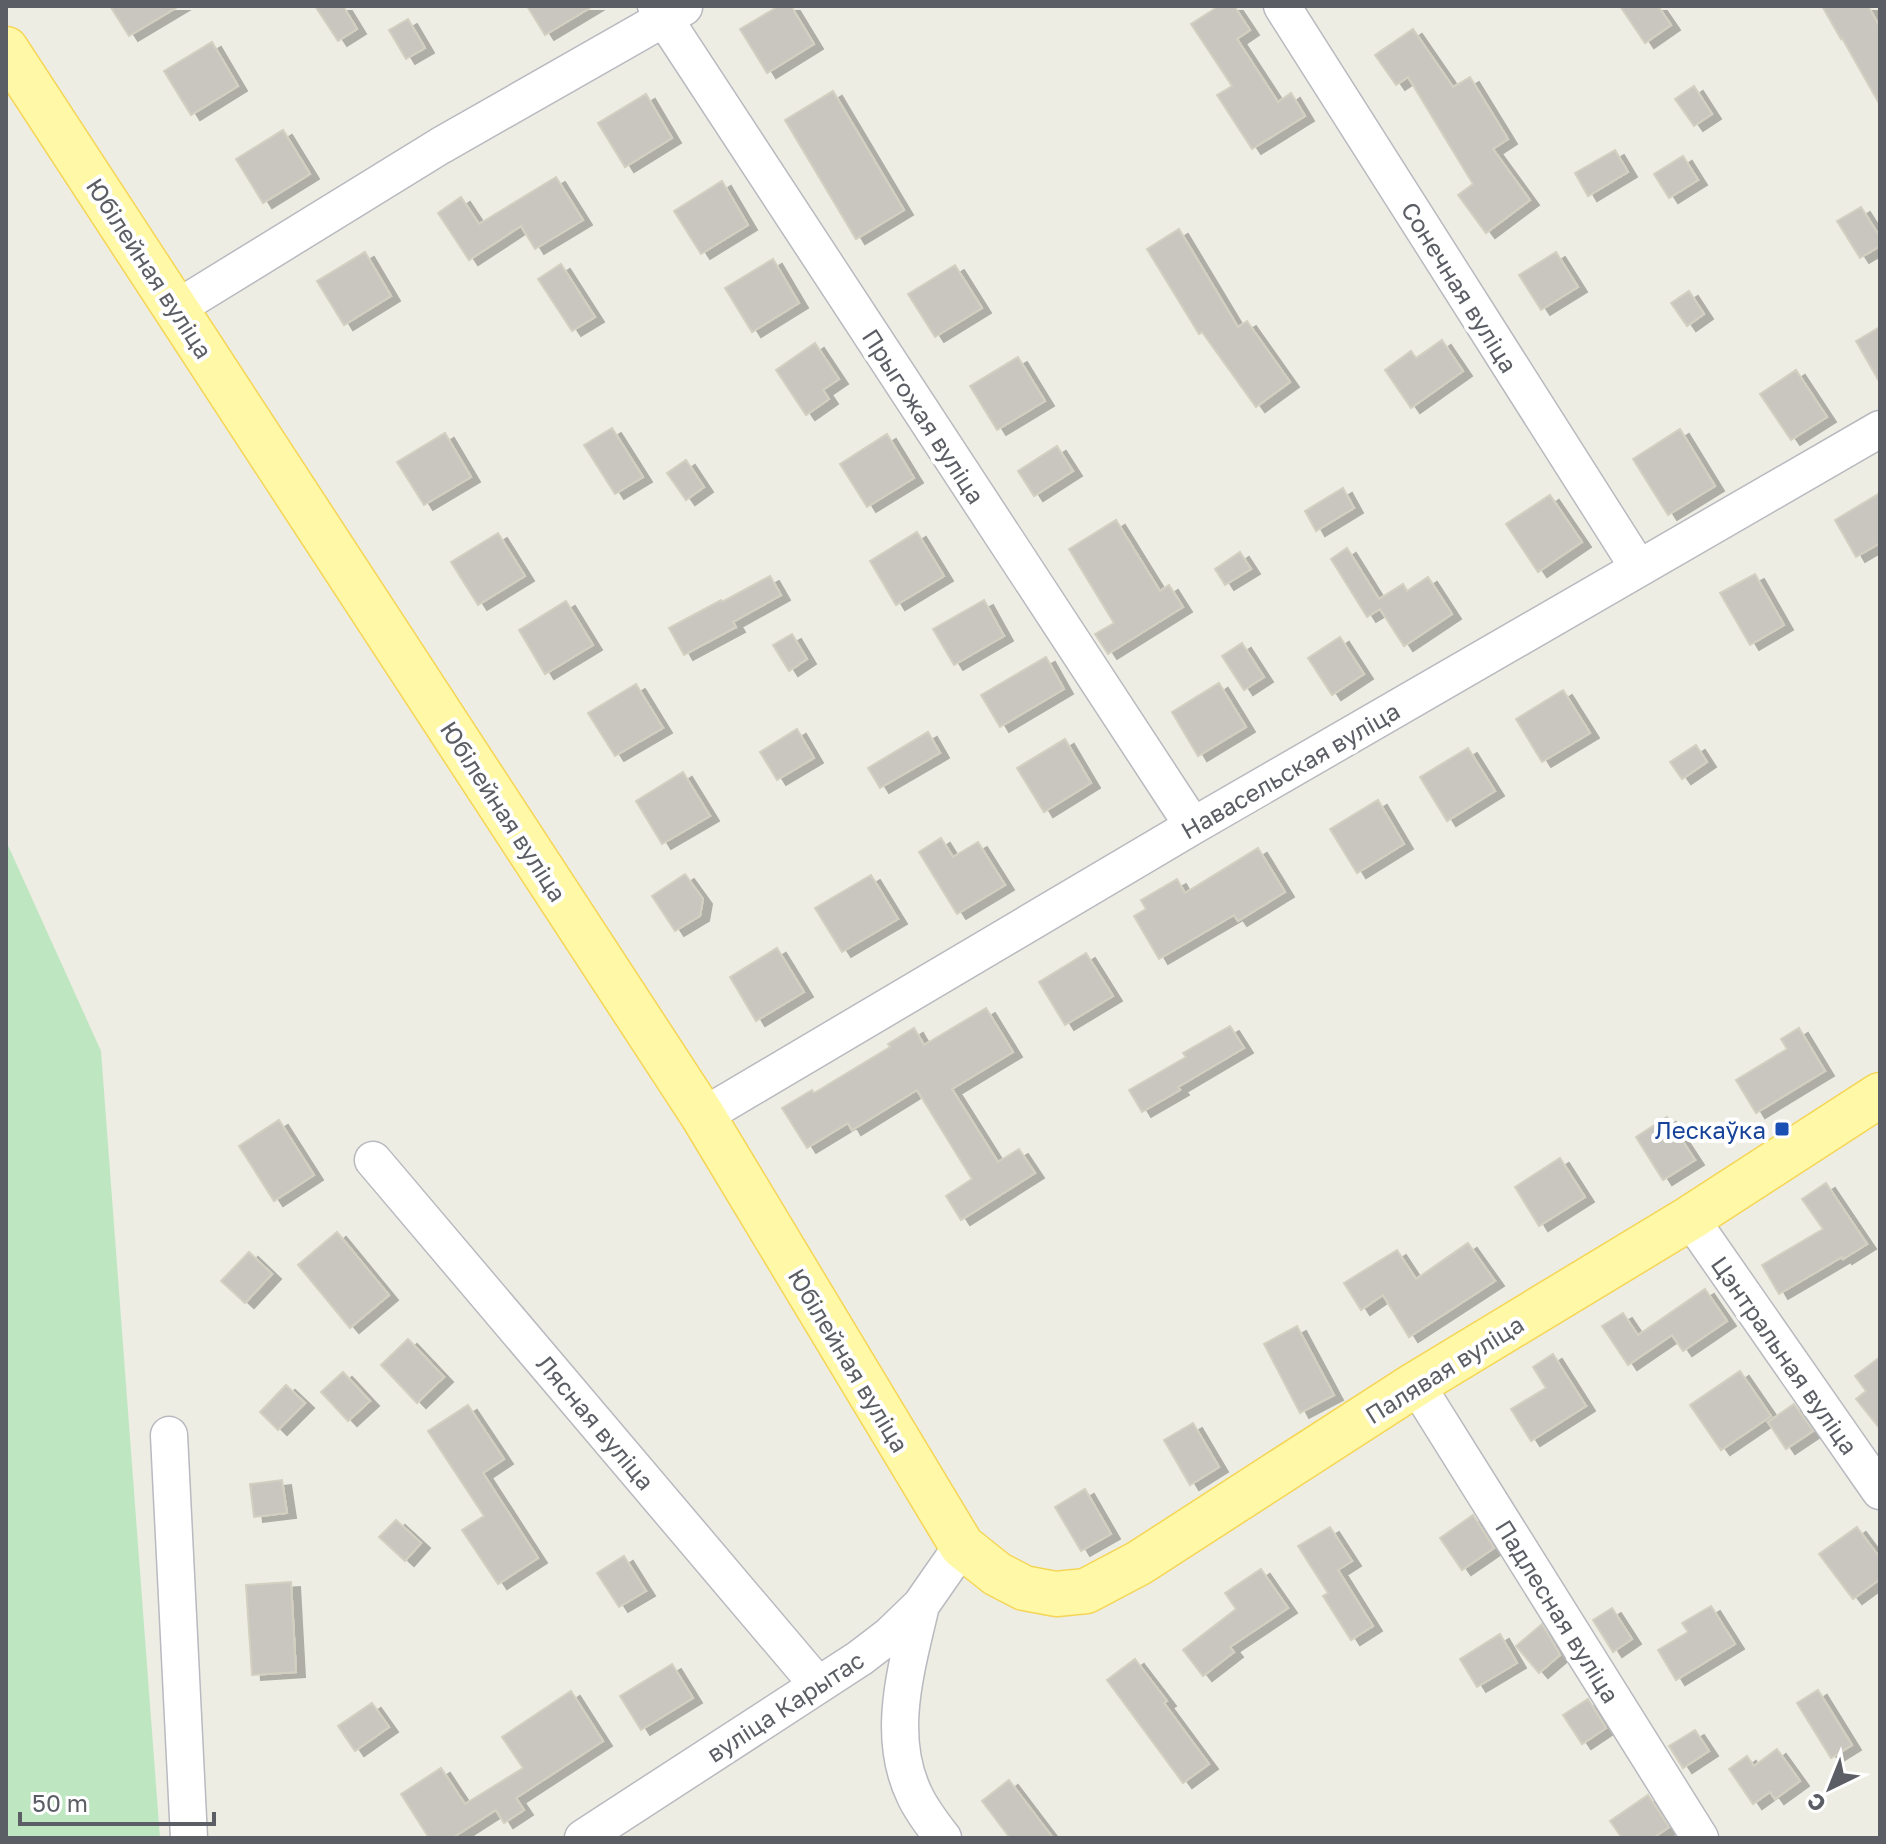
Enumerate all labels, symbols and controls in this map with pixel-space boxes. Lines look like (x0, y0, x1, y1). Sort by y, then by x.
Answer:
street label: Юбілейная вуліца (81, 172, 219, 364)
street label: Сонечная вуліца (1396, 196, 1524, 378)
street label: Прыгожая вуліца (857, 323, 991, 509)
street label: Навасельская вуліца (1176, 696, 1404, 844)
street label: Юбілейная вуліца (435, 715, 573, 907)
place label: Лескаўка (1655, 1115, 1766, 1144)
marker: Лескаўка (1773, 1120, 1791, 1138)
street label: Цэнтральная вуліца (1706, 1250, 1864, 1460)
street label: Юбілейная вуліца (783, 1263, 915, 1457)
street label: Палявая вуліца (1359, 1309, 1529, 1429)
street label: Лясная вуліца (531, 1349, 661, 1495)
street label: Падлесная вуліца (1490, 1514, 1626, 1708)
street label: вуліца Карытас (701, 1644, 869, 1768)
north arrow (1790, 1748, 1870, 1828)
scale bar (20, 1776, 214, 1826)
text: 50 m (32, 1788, 88, 1817)
text: С (1801, 1788, 1831, 1818)

